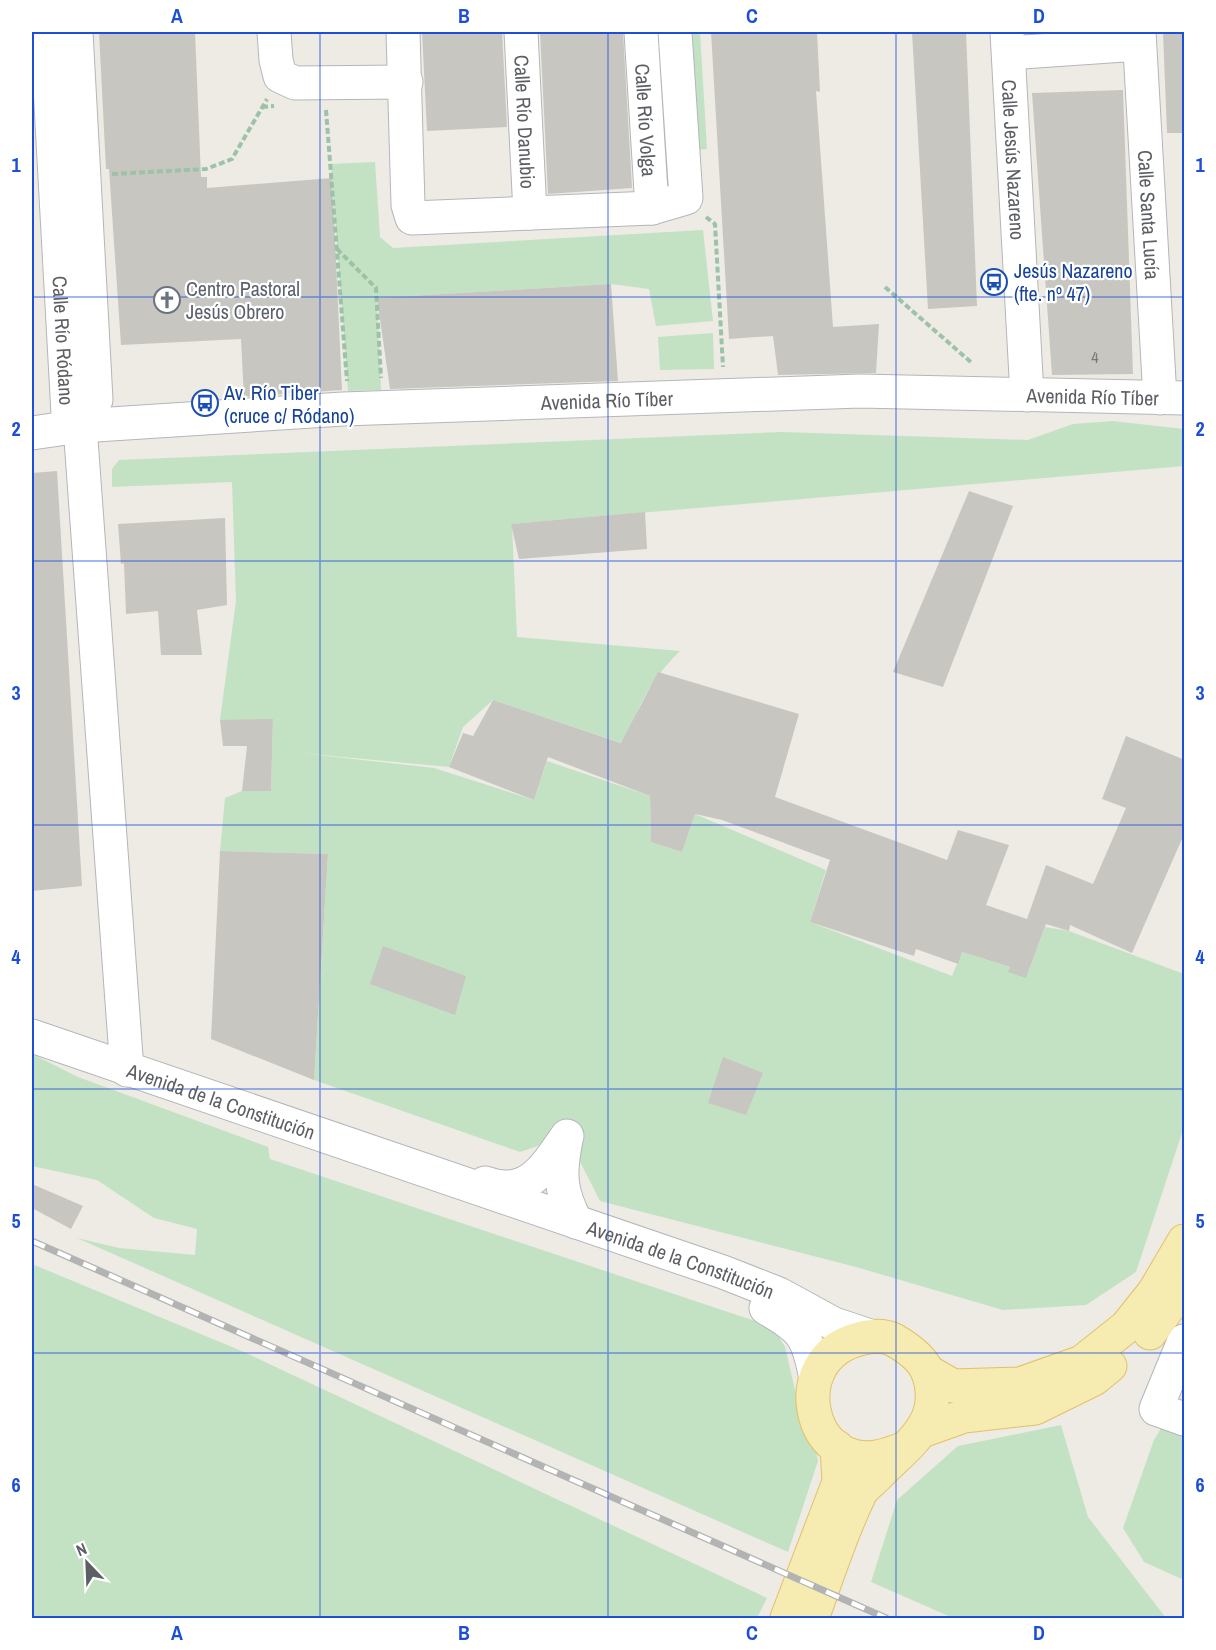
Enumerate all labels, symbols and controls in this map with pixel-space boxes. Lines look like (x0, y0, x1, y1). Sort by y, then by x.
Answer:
text: A (171, 2, 183, 29)
text: B (458, 2, 470, 29)
text: C (746, 2, 758, 29)
text: D (1033, 2, 1045, 29)
street label: Calle Río Danubio (509, 54, 542, 190)
street label: Calle Río Volga (629, 63, 663, 177)
street label: Calle Jesús Nazareno (996, 79, 1032, 241)
street label: Calle Santa Lucía (1132, 149, 1167, 280)
text: 1 (11, 151, 21, 178)
text: 1 (1195, 151, 1205, 178)
place label: Jesús Nazareno (fte. nº 47) (1014, 257, 1133, 307)
bus stop icon: Jesús Nazareno (fte. nº 47) (979, 267, 1009, 297)
street label: Calle Río Ródano (47, 275, 81, 406)
place label: Centro Pastoral Jesús Obrero (186, 275, 300, 325)
church icon: Centro Pastoral Jesús Obrero (152, 285, 182, 315)
house number: 4 (1091, 346, 1099, 368)
place label: Av. Río Tiber (cruce c/ Ródano) (223, 379, 354, 429)
street label: Avenida Río Tíber (1025, 381, 1160, 411)
street label: Avenida Río Tíber (539, 384, 674, 416)
bus stop icon: Av. Río Tiber (cruce c/ Ródano) (190, 388, 220, 418)
text: 2 (11, 415, 21, 442)
text: 2 (1195, 415, 1205, 442)
text: 3 (11, 679, 21, 706)
text: 3 (1195, 679, 1205, 706)
text: 4 (11, 943, 21, 970)
text: 4 (1195, 943, 1205, 970)
street label: Avenida de la Constitución (123, 1056, 319, 1145)
text: 5 (11, 1207, 21, 1234)
text: 5 (1195, 1207, 1205, 1234)
street label: Avenida de la Constitución (583, 1213, 778, 1304)
text: 6 (11, 1471, 21, 1498)
text: 6 (1195, 1471, 1205, 1498)
north arrow (57, 1533, 117, 1593)
text: N (72, 1537, 90, 1561)
text: A (171, 1619, 183, 1646)
text: B (458, 1619, 470, 1646)
text: C (746, 1619, 758, 1646)
text: D (1033, 1619, 1045, 1646)

